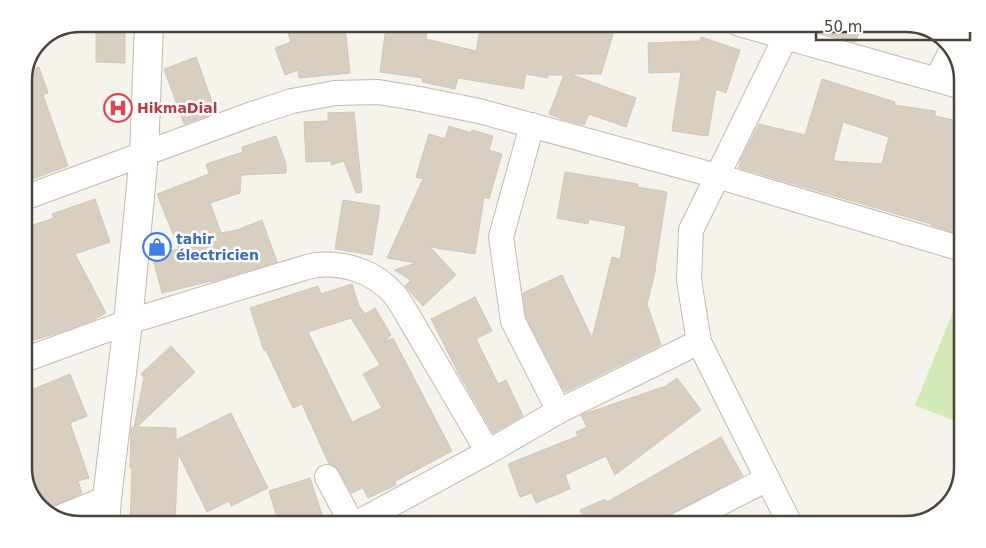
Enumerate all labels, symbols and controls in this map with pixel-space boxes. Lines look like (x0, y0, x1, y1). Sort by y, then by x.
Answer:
scale bar (816, 10, 970, 42)
text: 50 m (824, 18, 862, 36)
hospital icon: HikmaDial (103, 93, 133, 123)
place label: HikmaDial (137, 100, 218, 116)
place label: tahir électricien (176, 231, 259, 263)
shop icon: tahir électricien (142, 232, 172, 262)

